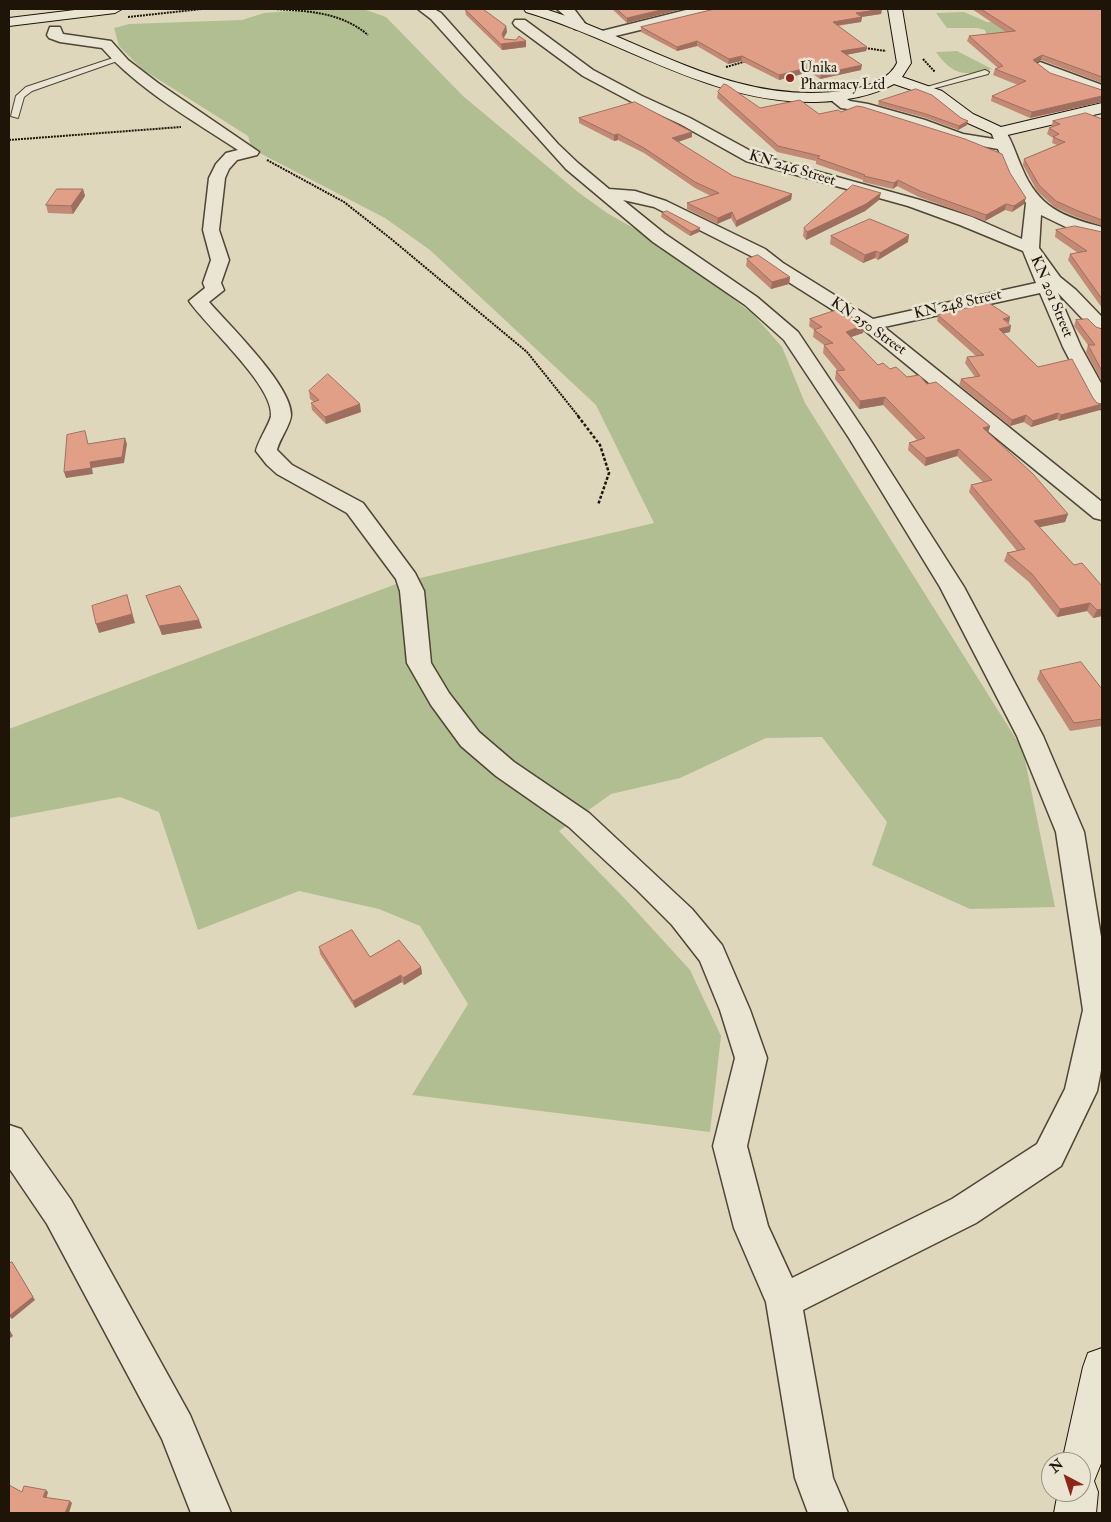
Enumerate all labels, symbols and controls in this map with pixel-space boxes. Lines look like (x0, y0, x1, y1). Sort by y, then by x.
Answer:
place label: Unika Pharmacy Ltd (800, 60, 885, 95)
marker: Unika Pharmacy Ltd (784, 72, 796, 84)
street label: KN 246 Street (747, 147, 837, 191)
street label: KN 201 Street (1026, 253, 1076, 341)
street label: KN 248 Street (913, 286, 1003, 324)
street label: KN 250 Street (827, 294, 909, 360)
north arrow (1041, 1452, 1091, 1502)
text: N (1046, 1455, 1067, 1476)

